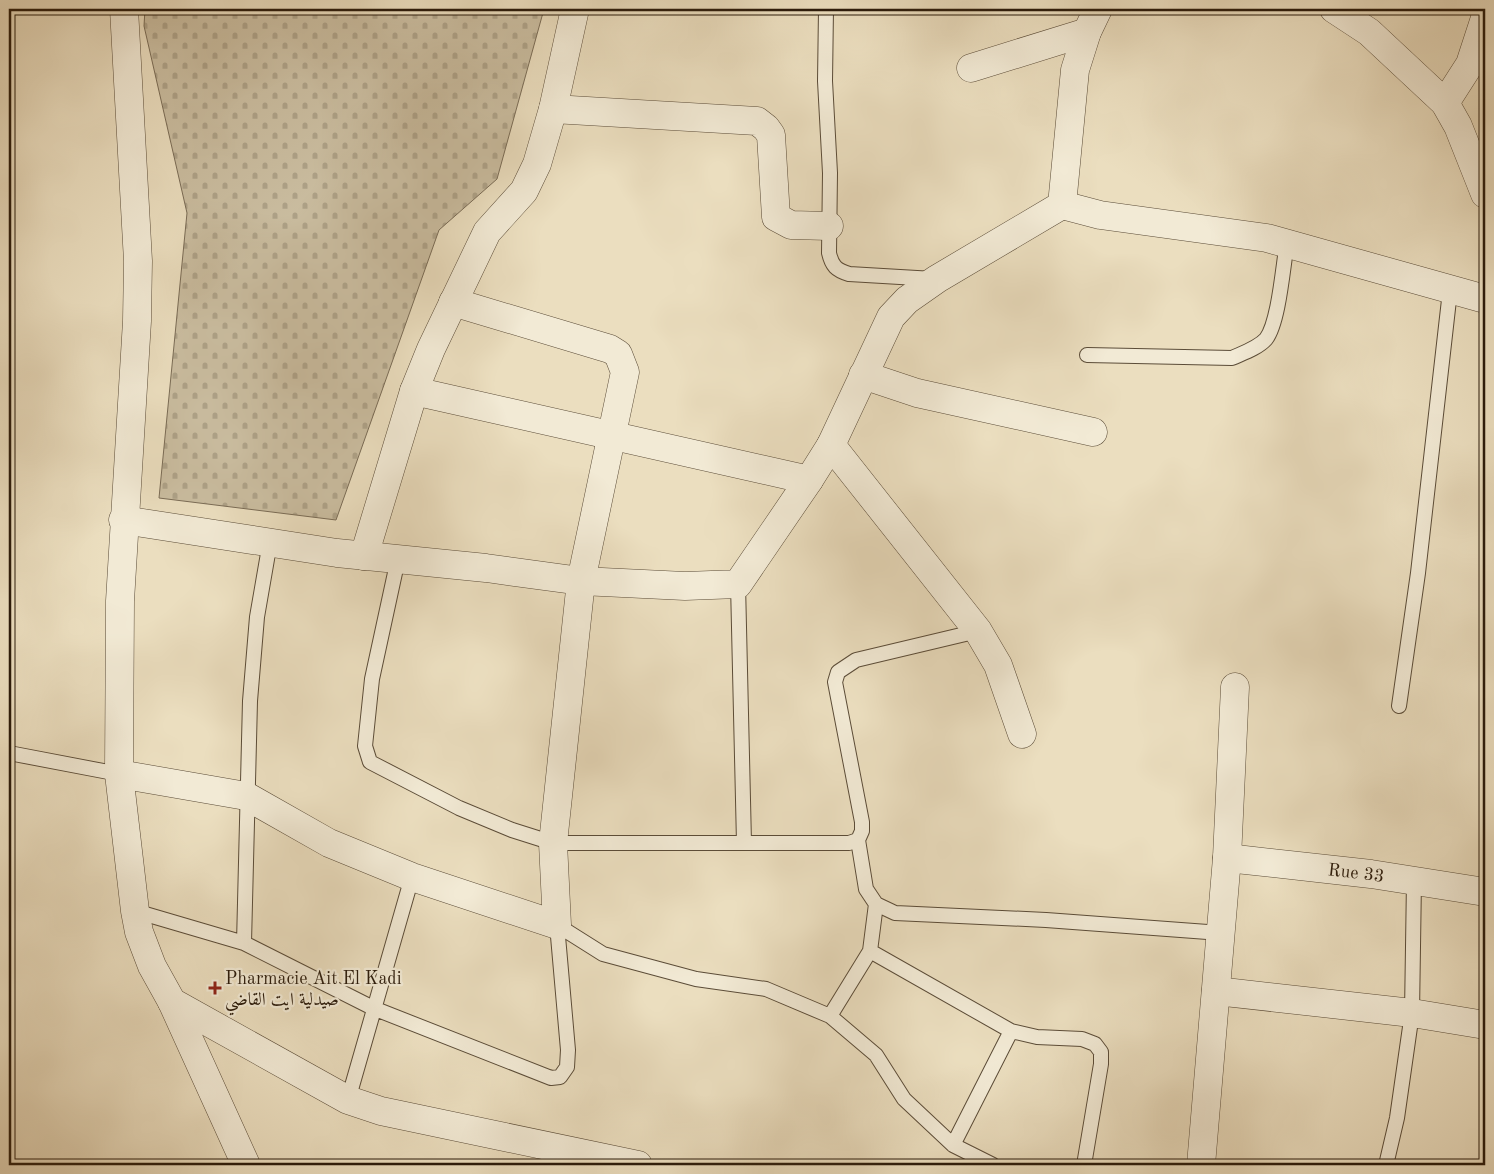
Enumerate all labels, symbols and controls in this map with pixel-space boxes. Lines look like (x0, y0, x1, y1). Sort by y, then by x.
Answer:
street label: Rue 33 (1327, 861, 1386, 886)
place label: Pharmacie Ait El Kadi صيدلية ايت القاضي (225, 970, 402, 1016)
marker: Pharmacie Ait El Kadi صيدلية ايت القاضي (209, 982, 221, 994)

